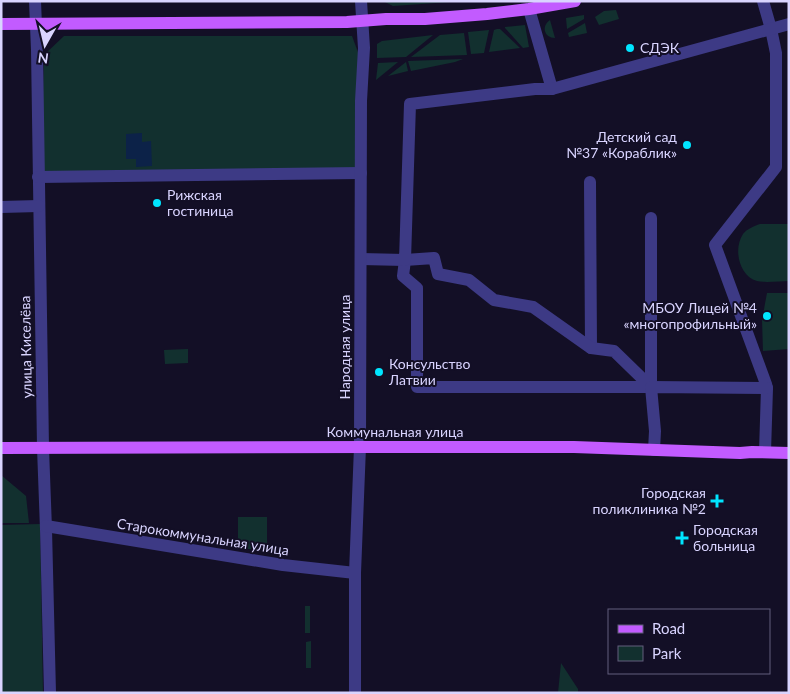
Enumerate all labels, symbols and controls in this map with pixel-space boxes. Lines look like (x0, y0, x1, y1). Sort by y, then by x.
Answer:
north arrow (20, 20, 70, 70)
place label: СДЭК (640, 39, 680, 56)
marker: СДЭК (624, 42, 636, 54)
text: N (37, 49, 50, 68)
place label: Детский сад №37 «Кораблик» (566, 128, 677, 161)
marker: Детский сад №37 «Кораблик» (681, 139, 693, 151)
place label: Рижская гостиница (167, 186, 234, 219)
marker: Рижская гостиница (151, 197, 163, 209)
street label: Народная улица (336, 294, 353, 400)
street label: улица Киселёва (16, 296, 35, 398)
place label: МБОУ Лицей №4 «многопрофильный» (623, 299, 757, 332)
marker: МБОУ Лицей №4 «многопрофильный» (761, 310, 773, 322)
place label: Консульство Латвии (388, 355, 471, 388)
marker: Консульство Латвии (373, 366, 385, 378)
street label: Коммунальная улица (326, 423, 464, 440)
place label: Городская поликлиника №2 (593, 484, 706, 517)
marker: Городская поликлиника №2 (710, 494, 724, 508)
street label: Старокоммунальная улица (116, 515, 290, 559)
place label: Городская больница (693, 521, 758, 554)
marker: Городская больница (675, 531, 689, 545)
legend (608, 609, 770, 674)
text: Road (652, 619, 685, 637)
text: Park (652, 644, 682, 662)

